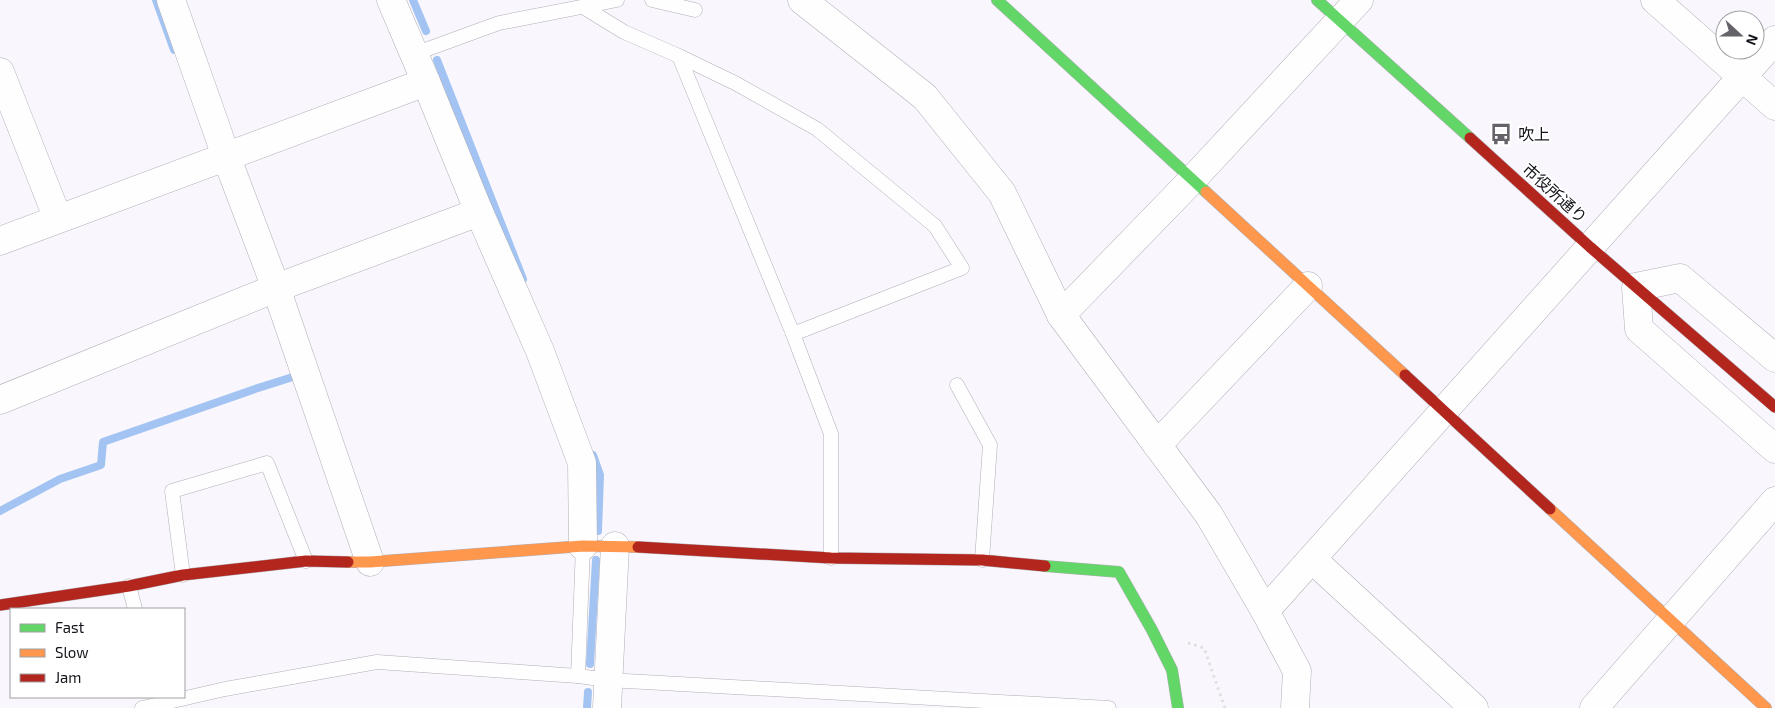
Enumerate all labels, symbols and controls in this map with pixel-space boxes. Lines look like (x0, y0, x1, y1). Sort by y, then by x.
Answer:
north arrow (1715, 10, 1765, 60)
text: N (1743, 32, 1762, 48)
bus stop icon: 吹上 (1488, 121, 1514, 147)
place label: 吹上 (1518, 124, 1550, 143)
street label: 市役所通り (1519, 159, 1591, 226)
legend (10, 608, 185, 698)
text: Fast (55, 618, 85, 636)
text: Slow (55, 643, 89, 661)
text: Jam (55, 668, 81, 686)

